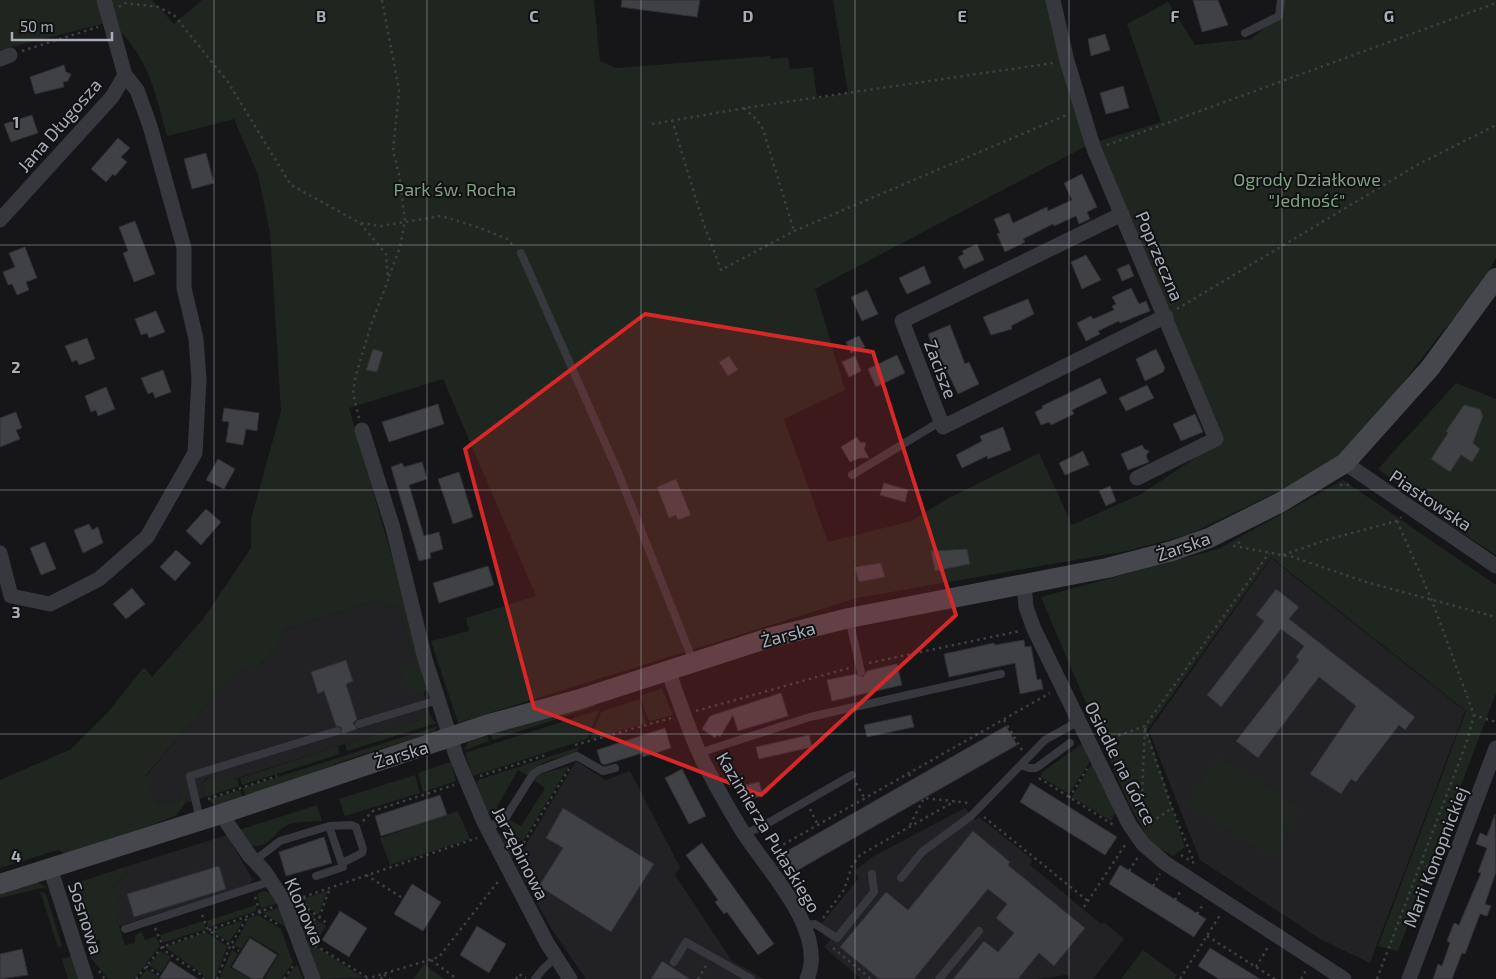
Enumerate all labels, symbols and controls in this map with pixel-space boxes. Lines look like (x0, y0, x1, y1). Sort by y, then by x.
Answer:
text: B (316, 6, 326, 25)
text: C (529, 6, 539, 25)
text: D (743, 6, 754, 25)
text: E (957, 6, 967, 25)
text: F (1171, 6, 1180, 25)
text: G (1384, 6, 1394, 25)
scale bar (12, 10, 112, 42)
text: 50 m (20, 17, 54, 35)
street label: Jana Długosza (12, 74, 106, 176)
text: 1 (13, 112, 19, 131)
park label: Ogrody Działkowe "Jedność" (1233, 168, 1381, 211)
park label: Park św. Rocha (394, 178, 516, 200)
street label: Poprzeczna (1131, 208, 1189, 304)
street label: Zacisze (920, 336, 962, 402)
text: 2 (11, 357, 21, 376)
street label: Piastowska (1386, 465, 1476, 535)
street label: Żarska (1153, 527, 1213, 565)
text: 3 (11, 602, 21, 621)
street label: Żarska (758, 616, 818, 652)
street label: Osiedle na Górce (1080, 697, 1162, 829)
street label: Żarska (371, 735, 431, 773)
street label: Kazimierza Pułaskiego (712, 748, 826, 916)
street label: Marii Konopnickiej (1398, 783, 1472, 931)
street label: Jarzębinowa (488, 803, 554, 903)
text: 4 (11, 846, 21, 865)
street label: Klonowa (280, 874, 330, 948)
street label: Sosnowa (64, 879, 108, 957)

